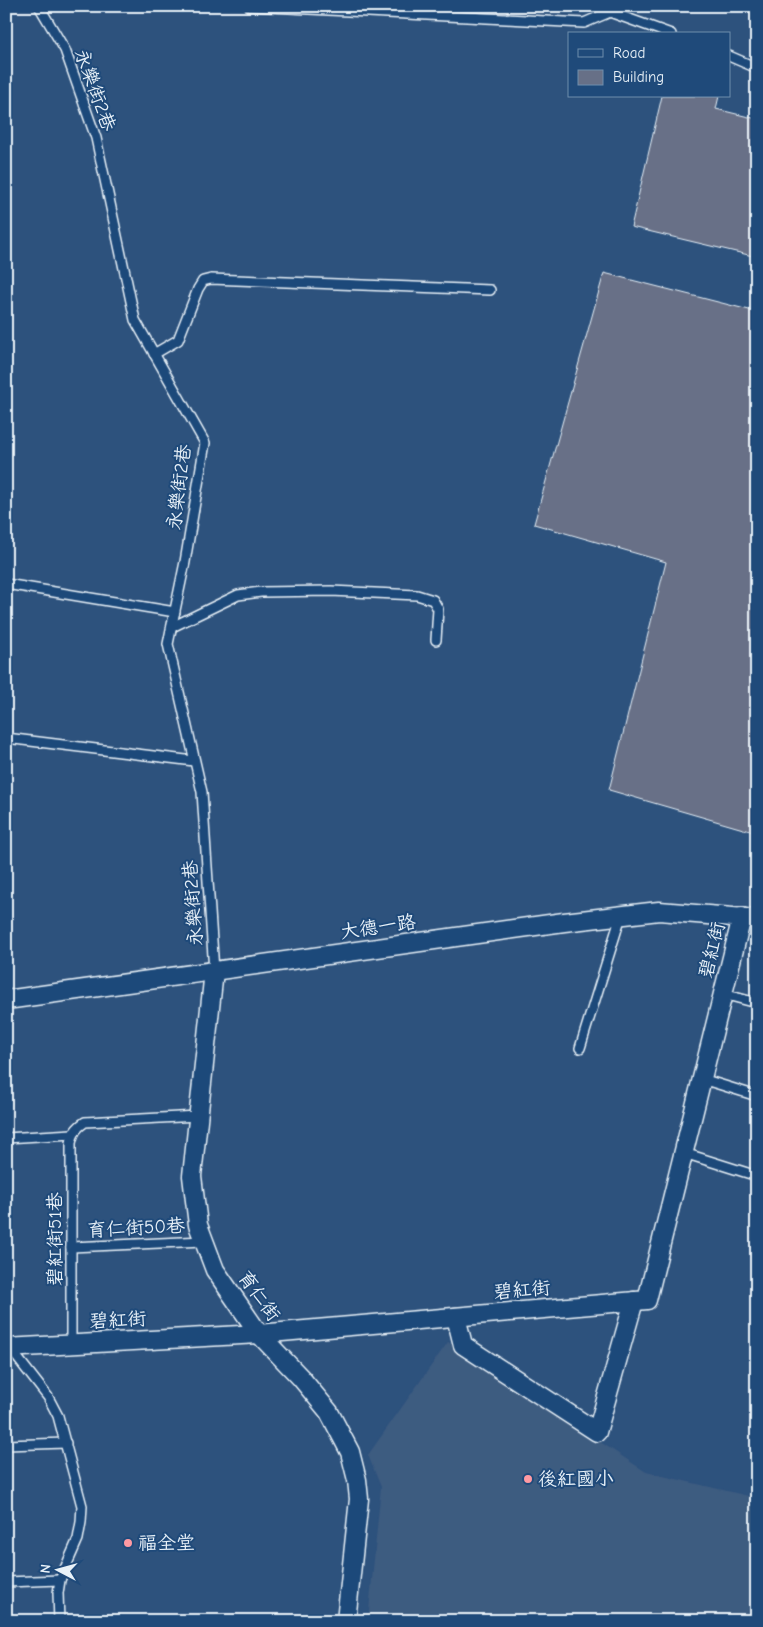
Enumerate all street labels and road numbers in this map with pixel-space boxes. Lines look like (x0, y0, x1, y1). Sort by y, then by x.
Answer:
street label: 永樂街2巷 (70, 46, 120, 134)
street label: 永樂街2巷 (163, 443, 195, 531)
street label: 永樂街2巷 (179, 859, 207, 947)
street label: 大德一路 (339, 911, 417, 943)
street label: 碧紅街 (694, 920, 730, 980)
street label: 碧紅街51巷 (44, 1192, 66, 1286)
street label: 育仁街50巷 (87, 1214, 185, 1242)
street label: 育仁街 (233, 1266, 285, 1326)
street label: 碧紅街 (493, 1277, 551, 1303)
street label: 碧紅街 (89, 1308, 147, 1332)

